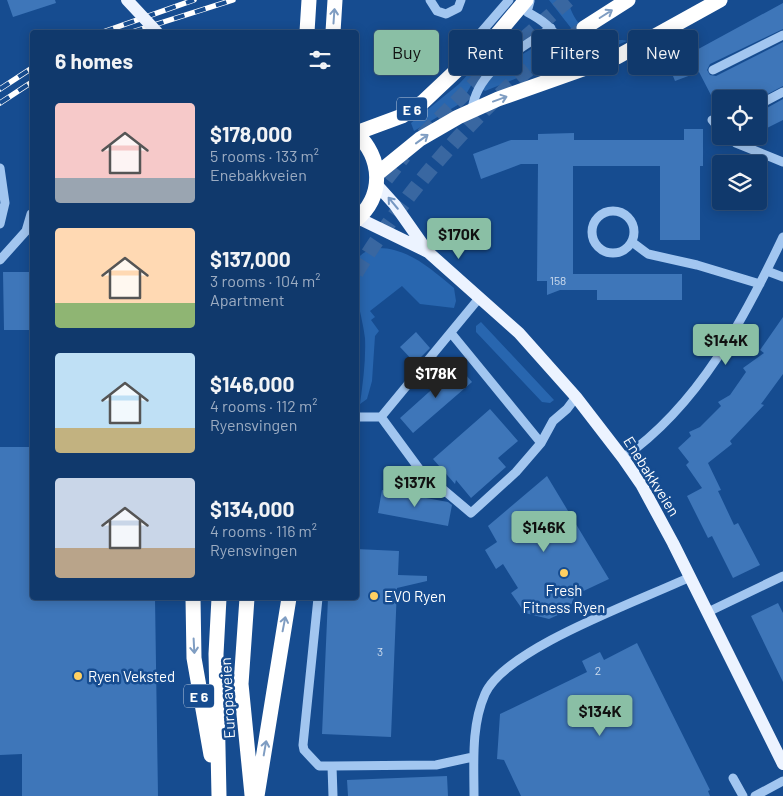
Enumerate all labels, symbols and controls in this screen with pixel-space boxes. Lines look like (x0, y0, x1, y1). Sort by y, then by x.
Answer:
one-way arrow (599, 8, 613, 19)
one-way arrow (330, 9, 339, 25)
chip: Buy (374, 30, 439, 75)
chip: Rent (449, 30, 522, 75)
chip: Filters (532, 30, 618, 75)
chip: New (628, 30, 698, 75)
icon: filters (306, 46, 334, 74)
text: 6 homes (55, 48, 133, 73)
map controls (712, 90, 767, 210)
button: locate (712, 90, 767, 145)
one-way arrow (492, 94, 507, 103)
road number: E 6 (397, 98, 427, 120)
text: $178,000 (210, 121, 292, 146)
icon: home (95, 123, 155, 183)
one-way arrow (415, 134, 429, 144)
text: 5 rooms · 133 m² (210, 146, 319, 165)
button: layers (712, 155, 767, 210)
text: Enebakkveien (210, 165, 307, 184)
one-way arrow (388, 197, 399, 210)
pin: $170K (424, 218, 494, 260)
text: $170K (438, 224, 480, 243)
text: $137,000 (210, 246, 291, 271)
icon: home (95, 248, 155, 308)
text: 3 rooms · 104 m² (210, 271, 320, 290)
house number: 158 (550, 273, 566, 287)
text: Apartment (210, 290, 285, 309)
pin: $144K (691, 324, 761, 366)
text: $144K (704, 330, 748, 349)
pin: $178K (401, 356, 471, 399)
text: $178K (415, 363, 457, 382)
text: $146,000 (210, 371, 294, 396)
icon: home (95, 373, 155, 433)
text: 4 rooms · 112 m² (210, 396, 317, 415)
text: Ryensvingen (210, 415, 297, 434)
street label: Enebakkveien (620, 433, 684, 519)
pin: $137K (380, 466, 450, 508)
text: $137K (394, 472, 436, 491)
text: $134,000 (210, 496, 294, 521)
icon: home (95, 498, 155, 558)
pin: $146K (509, 510, 579, 553)
text: $146K (522, 517, 566, 536)
text: 4 rooms · 116 m² (210, 521, 317, 540)
text: Ryensvingen (210, 540, 297, 559)
marker: Fresh Fitness Ryen (558, 567, 570, 579)
place label: Fresh Fitness Ryen (523, 581, 605, 616)
place label: EVO Ryen (384, 587, 446, 605)
marker: EVO Ryen (368, 590, 380, 602)
one-way arrow (280, 617, 289, 633)
one-way arrow (189, 638, 198, 654)
house number: 3 (377, 644, 383, 658)
street label: Europaveien (216, 657, 238, 739)
house number: 2 (595, 663, 601, 677)
place label: Ryen Veksted (88, 667, 175, 685)
marker: Ryen Veksted (72, 670, 84, 682)
road number: E 6 (184, 684, 214, 708)
pin: $134K (565, 694, 635, 737)
text: $134K (578, 701, 622, 720)
one-way arrow (261, 740, 271, 756)

